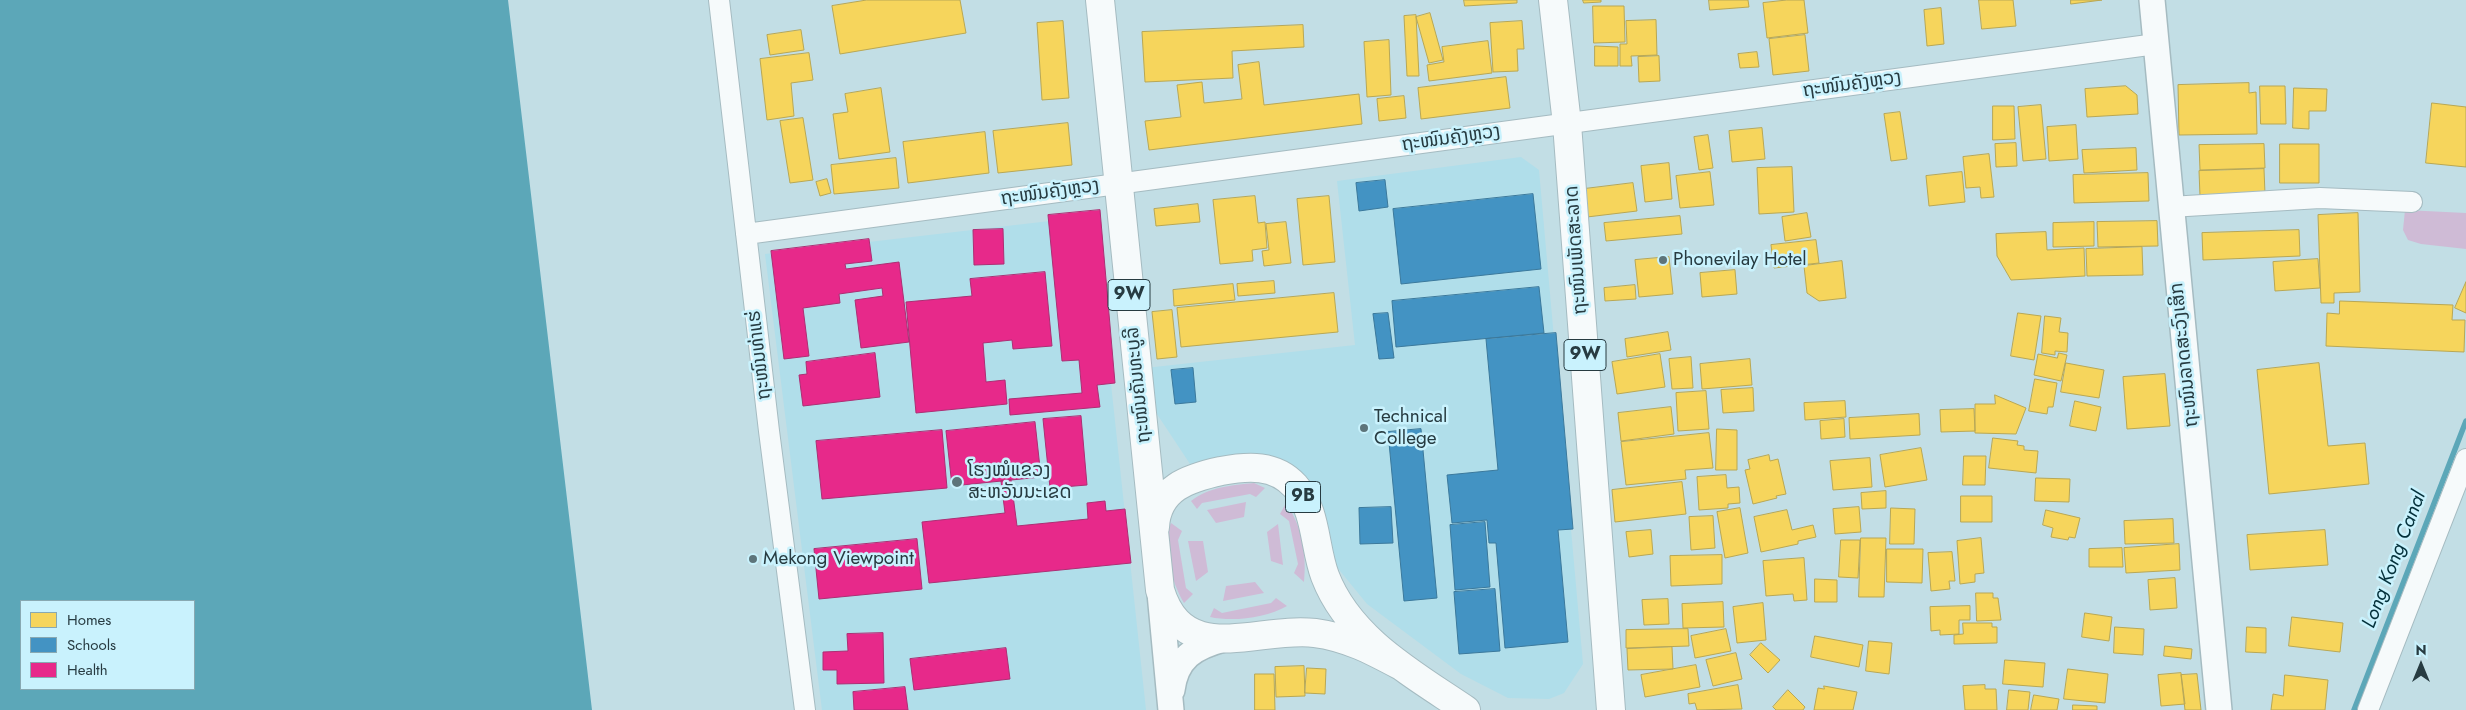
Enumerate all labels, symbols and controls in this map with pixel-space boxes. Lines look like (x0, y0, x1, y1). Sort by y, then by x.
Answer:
street label: ຖະໜົນຄັງຫຼວງ (1801, 67, 1903, 103)
street label: ຖະໜົນຄັງຫຼວງ (1400, 121, 1502, 157)
street label: ຖະໜົນຄັງຫຼວງ (999, 175, 1101, 211)
street label: ຖະໜົນເພັດສະລາດ (1561, 185, 1593, 315)
place label: Phonevilay Hotel (1673, 249, 1807, 271)
marker: Phonevilay Hotel (1657, 254, 1669, 266)
road number: 9W (1108, 280, 1150, 310)
street label: ຖະໜົນລາດສະວົງເສິກ (2166, 282, 2204, 428)
street label: ຖະໜົນທ່າແຮ່ (743, 309, 777, 401)
street label: ຖະໜົນຄັນທະບູລີ (1122, 326, 1156, 444)
road number: 9W (1564, 340, 1606, 370)
place label: Technical College (1374, 406, 1447, 450)
marker: Technical College (1358, 422, 1370, 434)
place label: ໂຮງໝໍແຂວງ ສະຫວັນນະເຂດ (968, 460, 1072, 504)
marker: ໂຮງໝໍແຂວງ ສະຫວັນນະເຂດ (950, 475, 964, 489)
road number: 9B (1286, 482, 1320, 512)
water label: Long Kong Canal (2358, 488, 2432, 632)
place label: Mekong Viewpoint (763, 548, 914, 570)
marker: Mekong Viewpoint (747, 553, 759, 565)
legend (20, 600, 195, 690)
text: Homes (67, 609, 111, 631)
text: Schools (67, 634, 116, 656)
north arrow (2396, 640, 2446, 690)
text: N (2415, 640, 2427, 660)
text: Health (67, 659, 108, 681)

